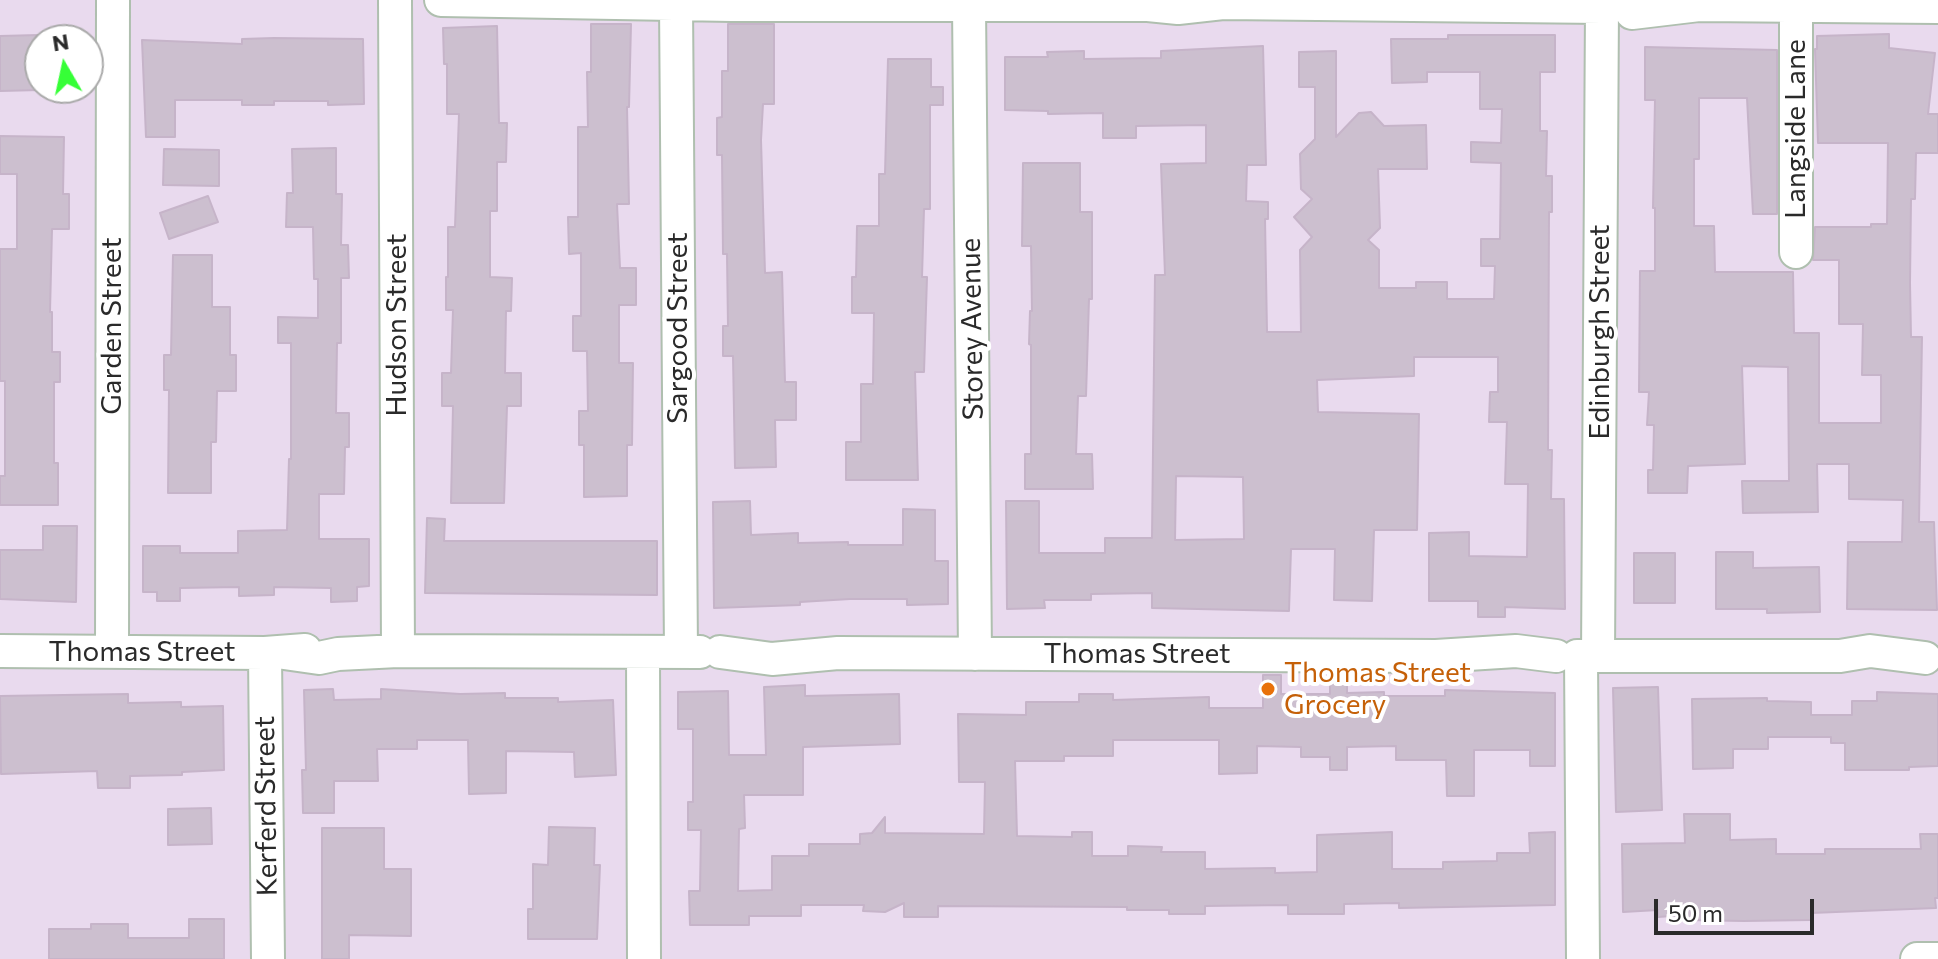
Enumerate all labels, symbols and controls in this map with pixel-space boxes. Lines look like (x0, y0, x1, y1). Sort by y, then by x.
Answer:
north arrow (24, 24, 104, 104)
text: N (50, 27, 71, 56)
street label: Langside Lane (1779, 39, 1813, 219)
street label: Edinburgh Street (1583, 224, 1617, 440)
street label: Sargood Street (661, 232, 695, 424)
street label: Hudson Street (380, 234, 414, 416)
street label: Garden Street (95, 237, 129, 415)
street label: Storey Avenue (954, 237, 990, 421)
street label: Thomas Street (48, 635, 236, 669)
street label: Thomas Street (1043, 637, 1231, 671)
place label: Thomas Street Grocery (1284, 656, 1471, 722)
marker: Thomas Street Grocery (1259, 680, 1277, 698)
street label: Kerferd Street (248, 716, 284, 896)
scale bar (1658, 883, 1818, 933)
text: 50 m (1668, 898, 1723, 927)

